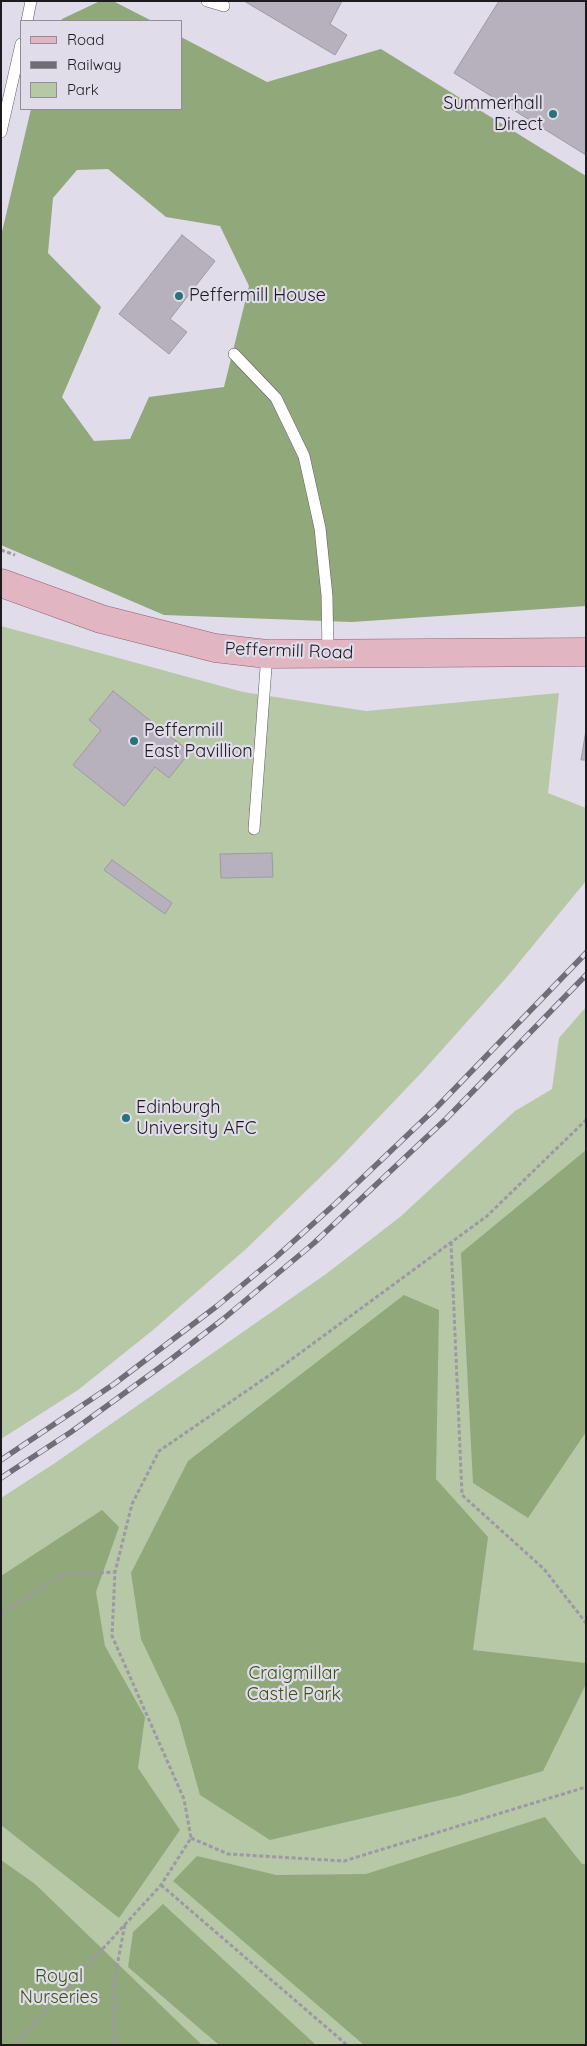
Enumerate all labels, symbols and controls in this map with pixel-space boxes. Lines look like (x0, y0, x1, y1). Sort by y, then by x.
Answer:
legend (20, 20, 182, 110)
text: Road (67, 30, 104, 49)
text: Railway (67, 55, 122, 74)
text: Park (67, 80, 99, 99)
place label: Summerhall Direct (443, 93, 543, 136)
marker: Summerhall Direct (547, 108, 559, 120)
place label: Peffermill House (189, 285, 326, 307)
marker: Peffermill House (173, 290, 185, 302)
street label: Peffermill Road (224, 638, 354, 664)
place label: Peffermill East Pavillion (144, 720, 253, 762)
marker: Peffermill East Pavillion (128, 735, 140, 747)
place label: Edinburgh University AFC (136, 1097, 257, 1140)
marker: Edinburgh University AFC (120, 1112, 132, 1124)
park label: Craigmillar Castle Park (247, 1663, 341, 1706)
park label: Royal Nurseries (20, 1966, 98, 2008)

